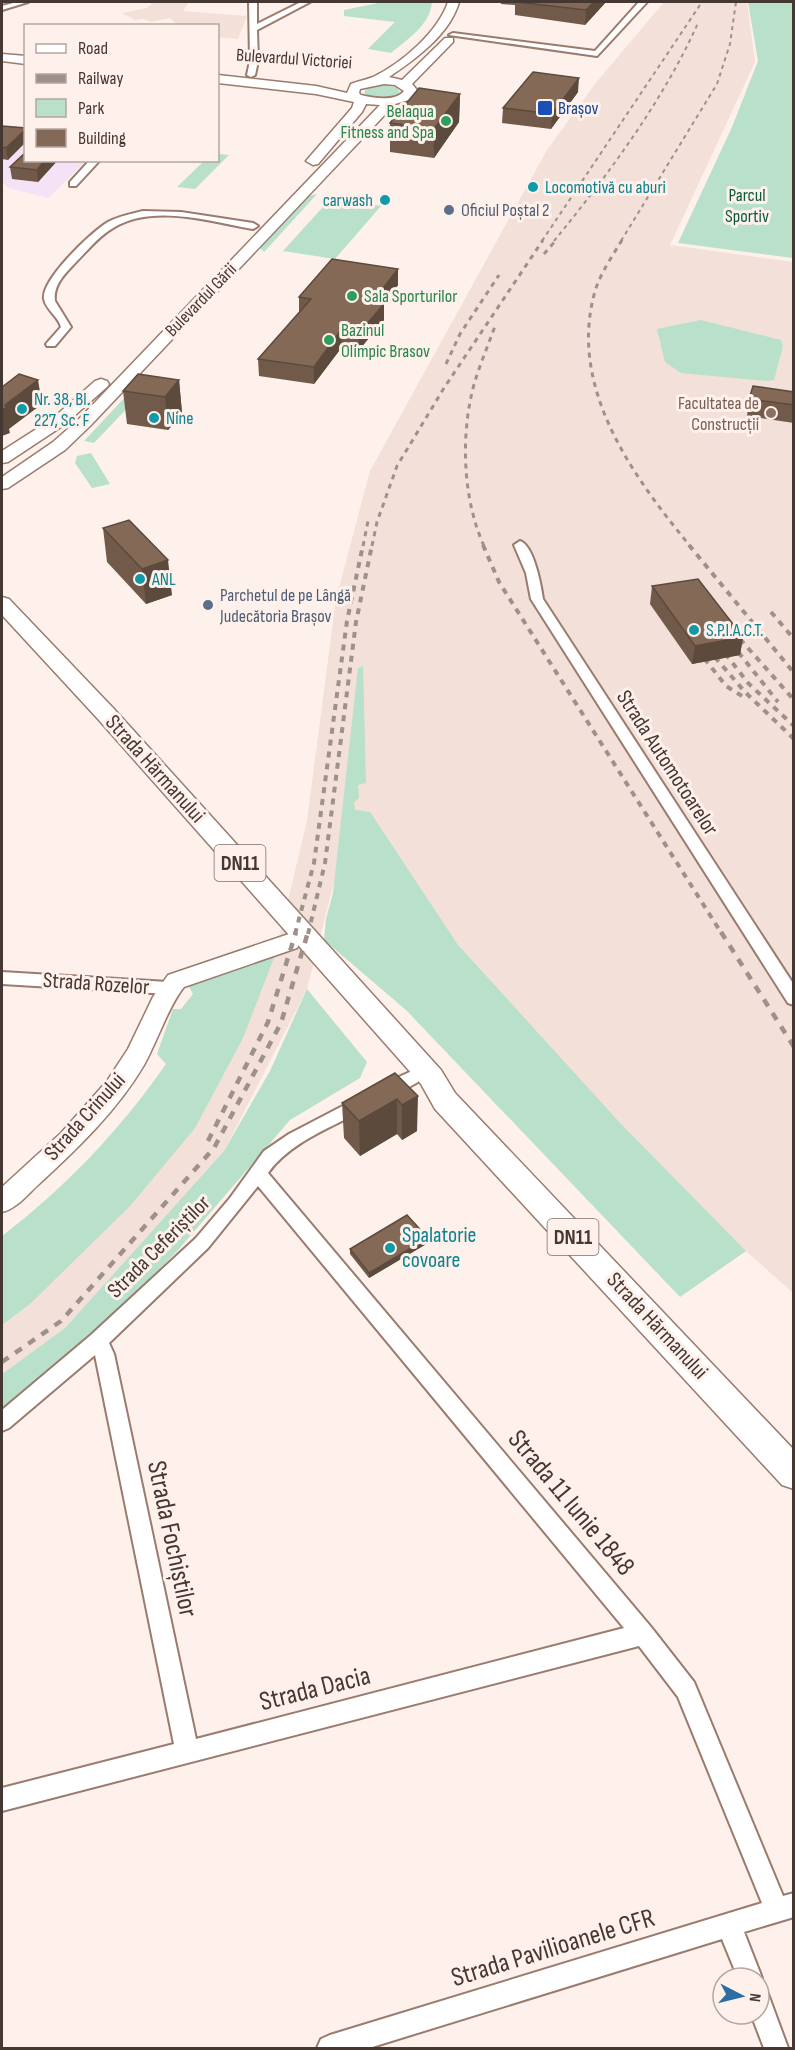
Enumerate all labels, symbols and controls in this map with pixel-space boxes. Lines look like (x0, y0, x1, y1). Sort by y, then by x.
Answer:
legend (24, 24, 219, 162)
text: Road (78, 38, 108, 59)
street label: Bulevardul Victoriei (235, 44, 353, 74)
text: Railway (78, 68, 123, 89)
text: Park (78, 98, 104, 119)
place label: Brașov (558, 98, 599, 119)
marker: Brașov (536, 99, 554, 117)
place label: Belaqua Fitness and Spa (340, 101, 434, 143)
marker: Belaqua Fitness and Spa (439, 114, 453, 128)
text: Building (78, 128, 126, 149)
place label: Locomotivă cu aburi (545, 177, 666, 198)
marker: Locomotivă cu aburi (526, 180, 540, 194)
park label: Parcul Sportiv (725, 185, 769, 227)
place label: carwash (323, 190, 373, 211)
marker: carwash (378, 193, 392, 207)
place label: Oficiul Poștal 2 (461, 200, 550, 221)
marker: Oficiul Poștal 2 (442, 203, 456, 217)
street label: Bulevardul Gării (161, 259, 241, 341)
place label: Sala Sporturilor (364, 286, 457, 307)
marker: Sala Sporturilor (345, 289, 359, 303)
place label: Bazinul Olimpic Brasov (341, 320, 430, 362)
marker: Bazinul Olimpic Brasov (322, 333, 336, 347)
place label: Nr. 38, Bl. 227, Sc. F (34, 389, 90, 431)
place label: Facultatea de Construcții (678, 393, 759, 435)
marker: Nr. 38, Bl. 227, Sc. F (15, 402, 29, 416)
marker: Facultatea de Construcții (764, 406, 778, 420)
place label: Nine (166, 408, 193, 429)
marker: Nine (147, 411, 161, 425)
place label: ANL (151, 569, 176, 590)
marker: ANL (133, 572, 147, 586)
place label: Parchetul de pe Lângă Judecătoria Brașov (219, 585, 351, 627)
marker: Parchetul de pe Lângă Judecătoria Brașov (201, 598, 215, 612)
place label: S.P.I.A.C.T. (706, 620, 763, 641)
marker: S.P.I.A.C.T. (687, 623, 701, 637)
street label: Strada Automotoarelor (610, 685, 724, 841)
street label: Strada Hărmanului (99, 709, 211, 829)
road number: DN11 (214, 845, 266, 881)
street label: Strada Rozelor (42, 967, 150, 1001)
street label: Strada Crinului (39, 1068, 131, 1166)
street label: Strada Ceferiștilor (102, 1190, 216, 1304)
road number: DN11 (548, 1219, 598, 1255)
place label: Spalatorie covoare (402, 1222, 476, 1274)
marker: Spalatorie covoare (383, 1241, 397, 1255)
street label: Strada Hărmanului (601, 1267, 713, 1385)
street label: Strada 11 Iunie 1848 (501, 1424, 641, 1582)
street label: Strada Fochiștilor (140, 1458, 204, 1620)
street label: Strada Dacia (256, 1660, 374, 1718)
street label: Strada Pavilioanele CFR (447, 1902, 659, 1994)
north arrow (711, 1966, 771, 2026)
text: N (744, 1992, 764, 2003)

